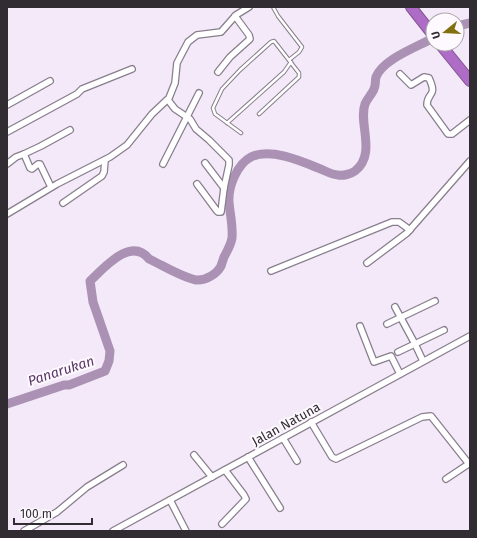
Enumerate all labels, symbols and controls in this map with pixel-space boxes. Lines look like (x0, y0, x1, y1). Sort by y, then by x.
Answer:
north arrow (425, 12, 465, 52)
text: U (429, 30, 443, 40)
water label: Panarukan (26, 352, 96, 390)
street label: Jalan Natuna (249, 399, 323, 449)
scale bar (14, 500, 92, 526)
text: 100 m (20, 507, 52, 521)

